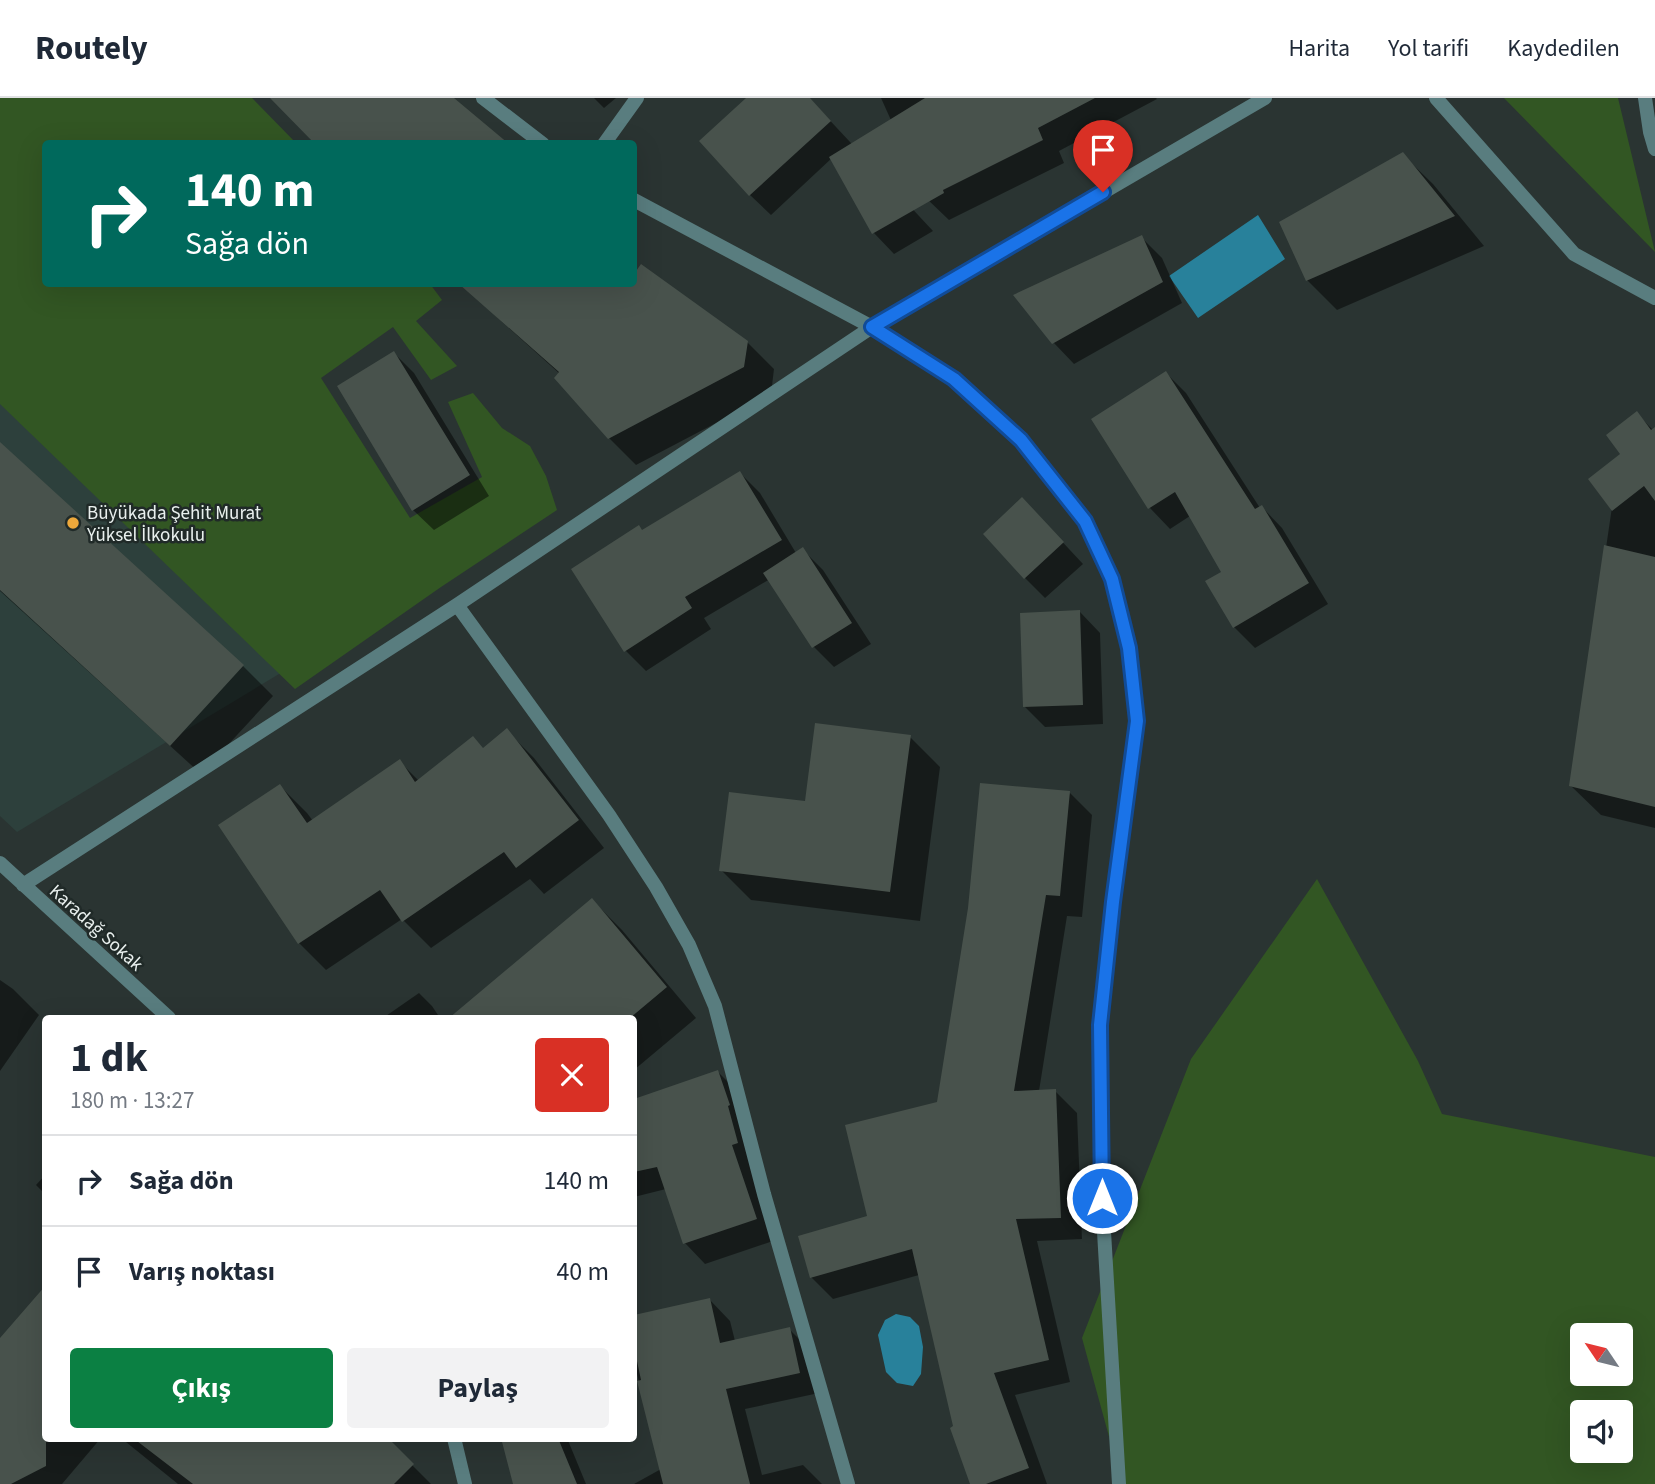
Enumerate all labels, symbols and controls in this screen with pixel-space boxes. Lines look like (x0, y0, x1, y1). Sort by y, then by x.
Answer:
text: Routely (35, 25, 148, 72)
text: Harita (1288, 31, 1350, 66)
text: Yol tarifi (1388, 31, 1469, 66)
text: Kaydedilen (1507, 31, 1620, 66)
pin (1073, 120, 1133, 192)
icon: arrive (1084, 131, 1122, 169)
text: 140 m (185, 156, 314, 226)
icon: right (70, 168, 161, 259)
text: Sağa dön (185, 221, 309, 267)
place label: Büyükada Şehit Murat Yüksel İlkokulu (86, 500, 262, 549)
marker: Büyükada Şehit Murat Yüksel İlkokulu (65, 515, 81, 531)
street label: Karadağ Sokak (43, 878, 149, 978)
text: 1 dk (70, 1028, 148, 1088)
button: close (535, 1038, 609, 1112)
text: 180 m · 13:27 (70, 1084, 194, 1117)
position arrow (1065, 1161, 1139, 1235)
icon: right (70, 1162, 108, 1200)
text: Sağa dön (129, 1162, 234, 1199)
text: 140 m (543, 1162, 609, 1199)
icon: arrive (70, 1253, 108, 1291)
text: Varış noktası (129, 1253, 275, 1290)
text: 40 m (556, 1253, 609, 1290)
north arrow (1570, 1323, 1633, 1386)
map controls (1570, 1323, 1633, 1463)
button: Çıkış (70, 1348, 333, 1428)
button: Paylaş (347, 1348, 609, 1428)
button: sound (1570, 1400, 1633, 1463)

